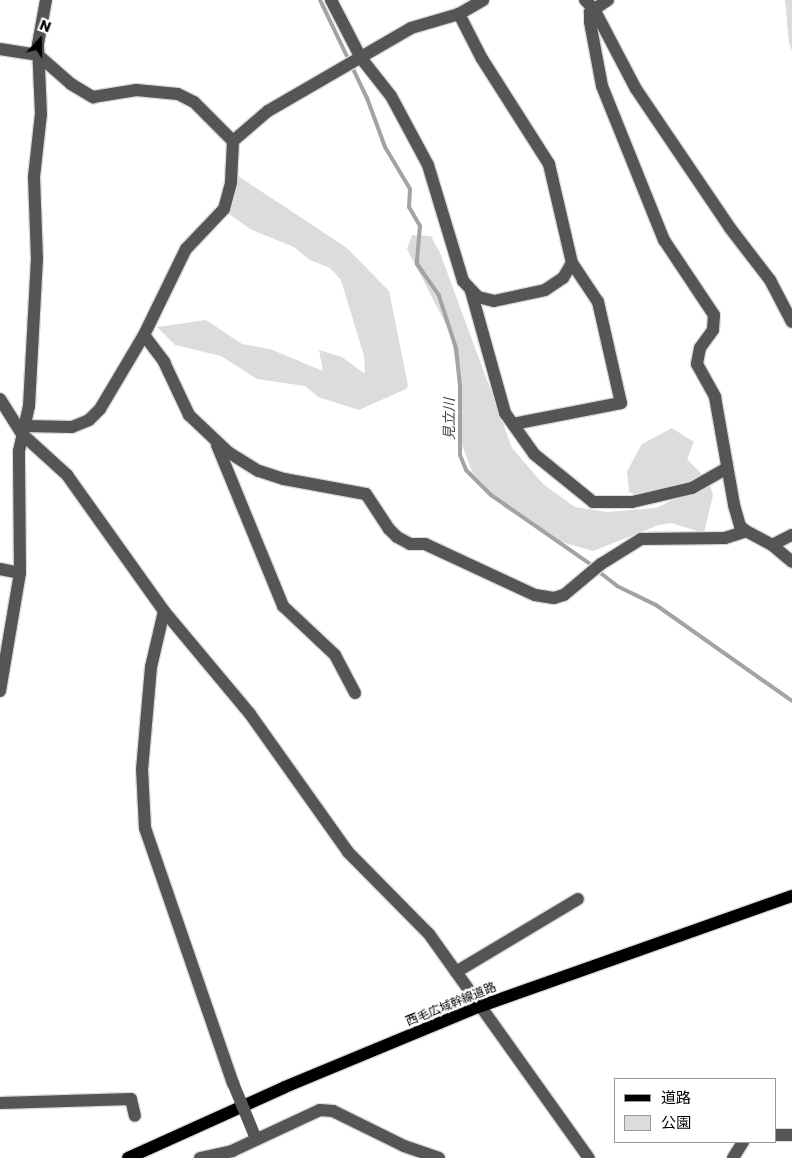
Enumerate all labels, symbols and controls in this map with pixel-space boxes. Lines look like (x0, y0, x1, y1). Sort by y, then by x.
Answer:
north arrow (15, 15, 65, 65)
text: N (37, 15, 54, 37)
water label: 見立川 (441, 398, 457, 440)
street label: 西毛広域幹線道路 (404, 979, 498, 1029)
legend (614, 1078, 777, 1143)
text: 道路 (661, 1087, 691, 1108)
text: 公園 (661, 1112, 691, 1133)

